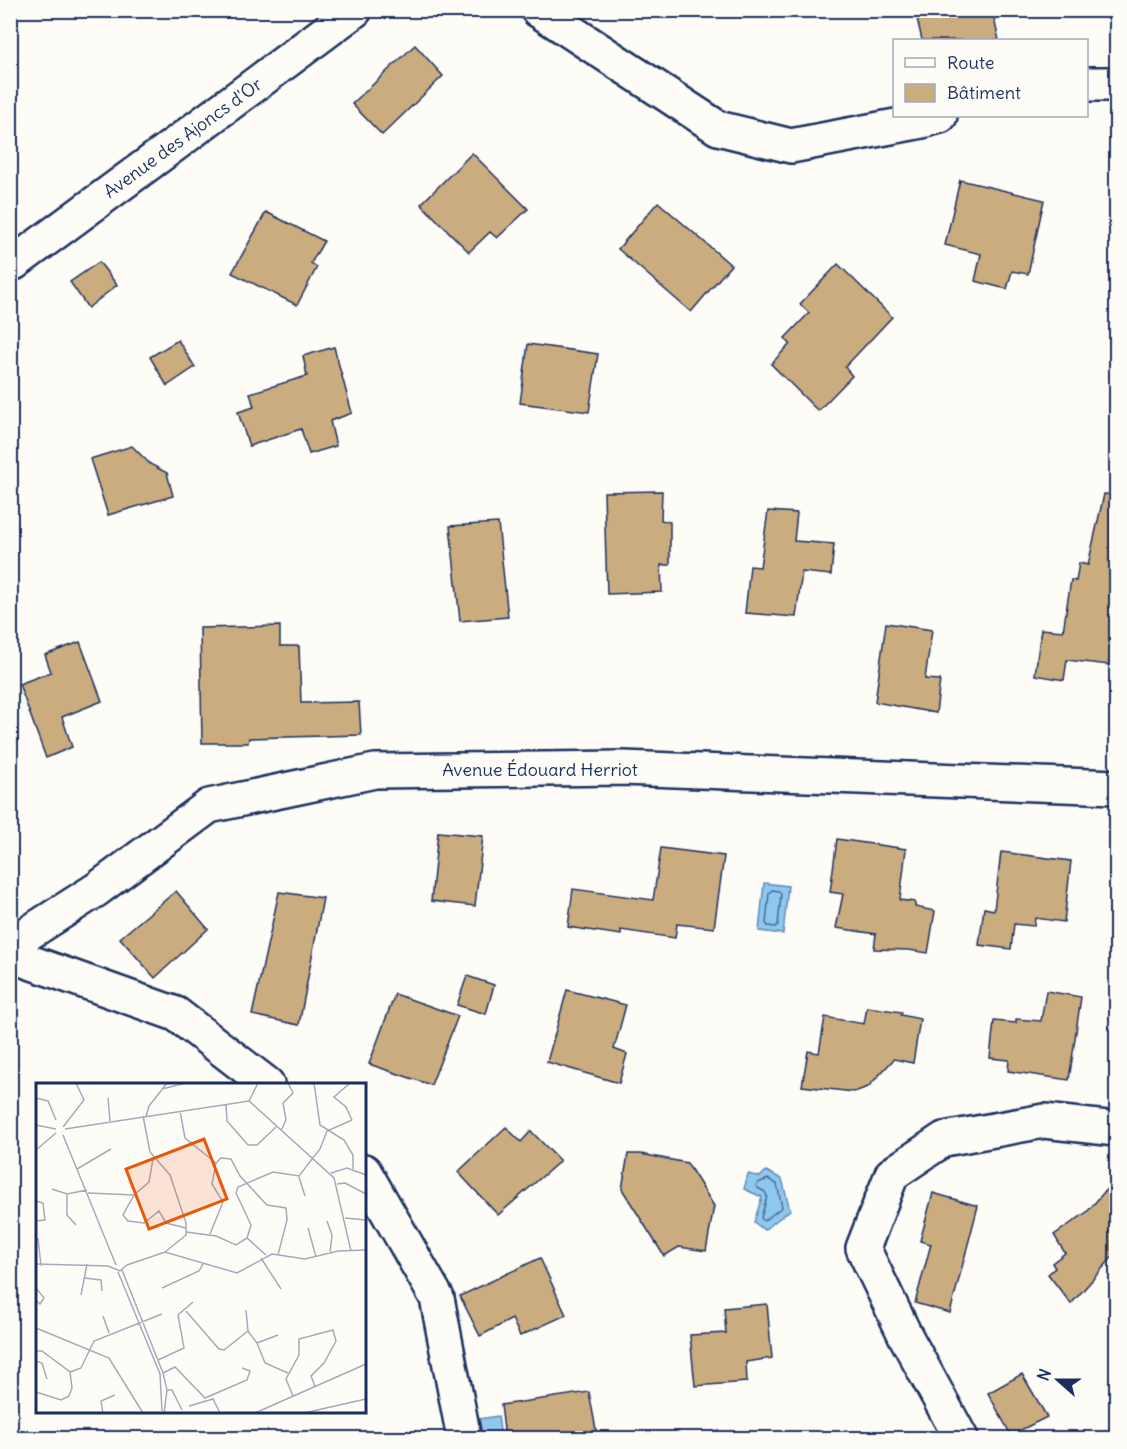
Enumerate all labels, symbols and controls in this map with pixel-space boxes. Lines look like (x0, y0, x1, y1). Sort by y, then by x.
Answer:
legend (893, 39, 1088, 117)
text: Route (947, 51, 995, 74)
street label: Avenue des Ajoncs d'Or (99, 72, 267, 203)
text: Bâtiment (947, 81, 1021, 104)
street label: Avenue Édouard Herriot (442, 758, 638, 781)
inset map (36, 1083, 366, 1413)
north arrow (1028, 1350, 1088, 1410)
text: N (1033, 1366, 1055, 1383)

